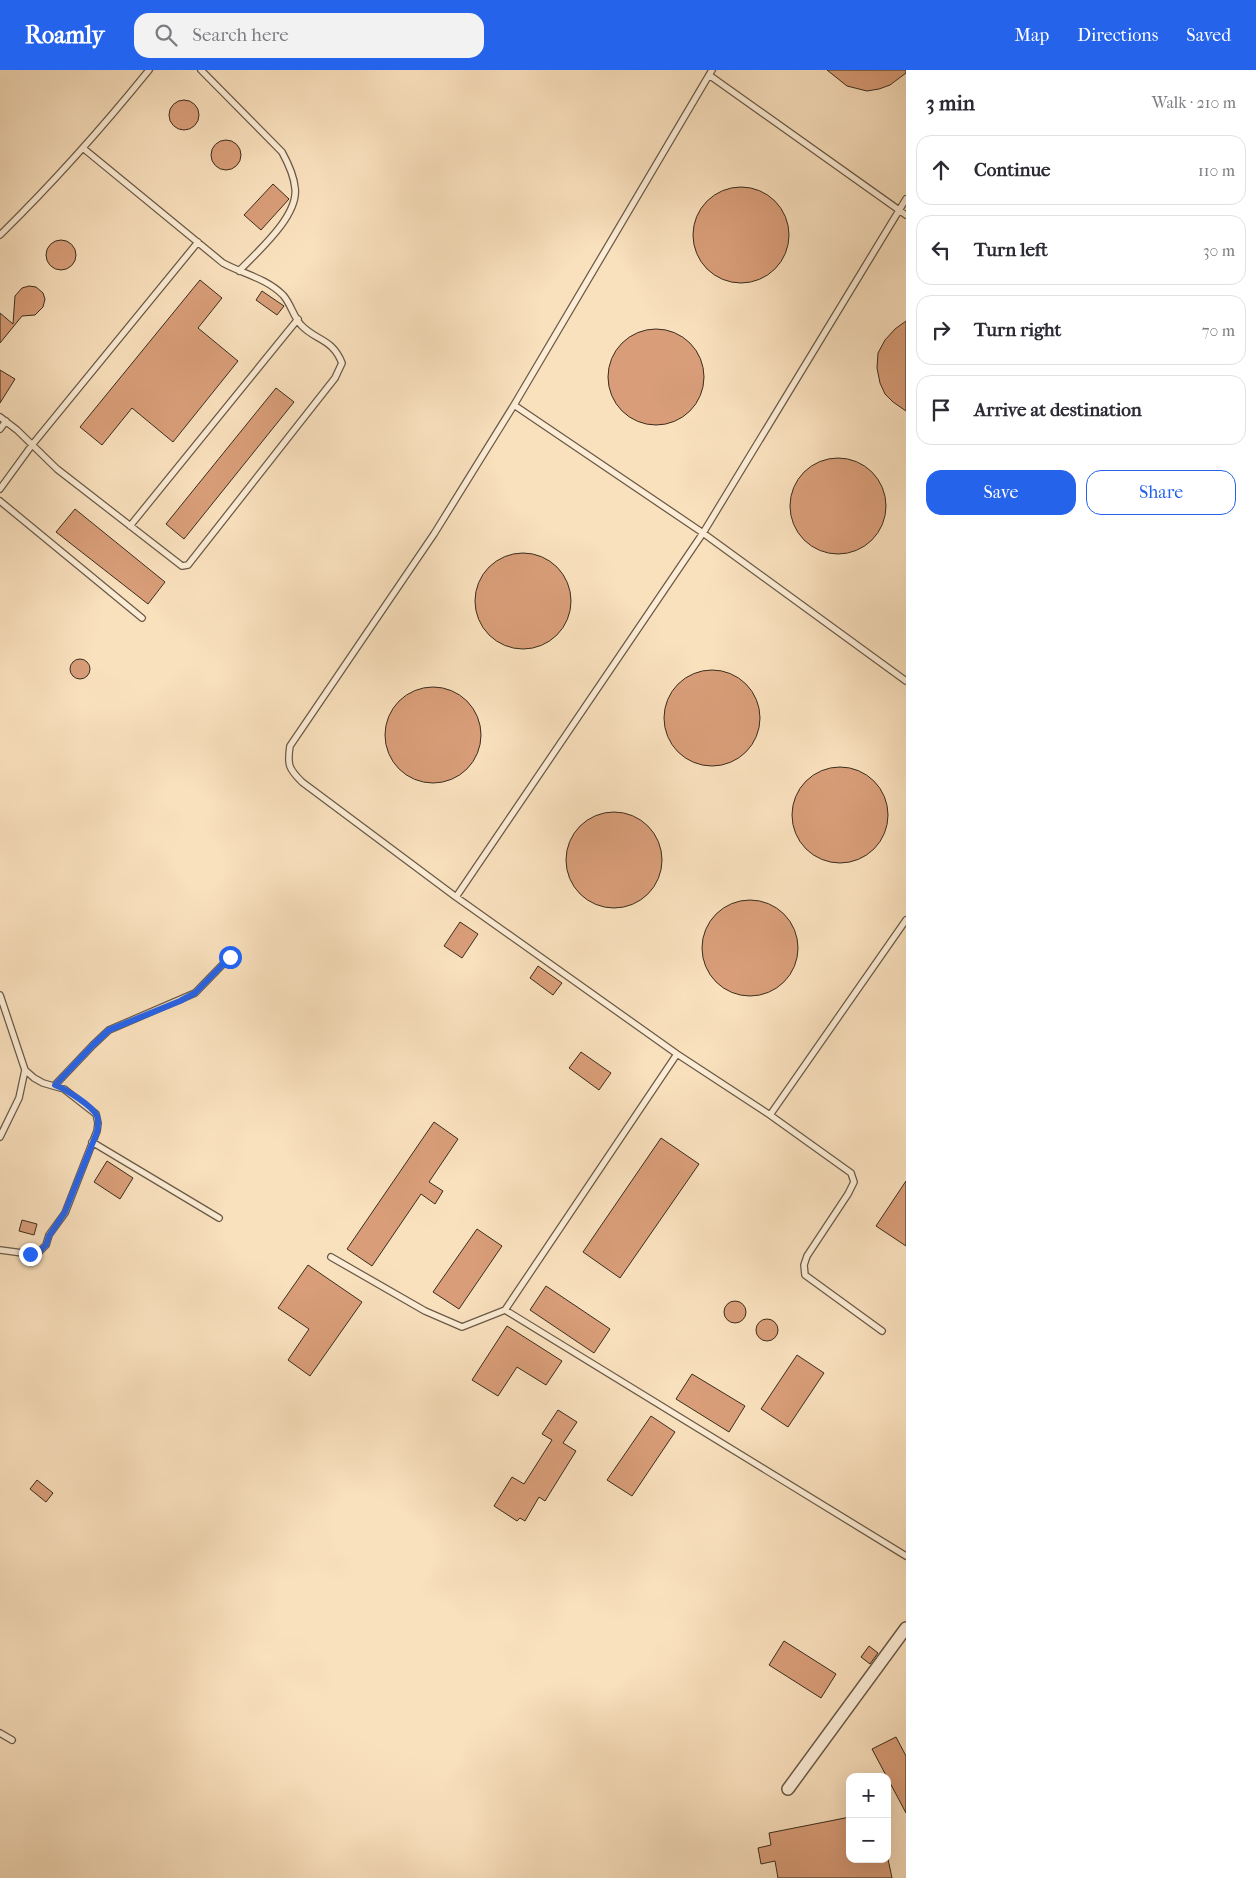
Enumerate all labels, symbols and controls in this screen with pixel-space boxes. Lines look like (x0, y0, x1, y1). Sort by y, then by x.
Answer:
search box (134, 13, 484, 58)
text: Roamly (25, 21, 104, 49)
icon: search (152, 21, 180, 49)
text: Search here (192, 24, 289, 46)
text: Map (1015, 25, 1049, 46)
text: Directions (1077, 25, 1158, 46)
text: Saved (1186, 25, 1231, 46)
text: 3 min (926, 91, 975, 115)
text: Walk · 210 m (1152, 93, 1236, 112)
icon: ahead (927, 156, 955, 184)
text: Continue (974, 159, 1050, 181)
text: 110 m (1198, 161, 1235, 180)
icon: left (927, 236, 955, 264)
text: Turn left (974, 239, 1048, 261)
text: 30 m (1203, 241, 1235, 260)
icon: right (927, 316, 955, 344)
text: Turn right (974, 319, 1061, 341)
text: 70 m (1202, 321, 1235, 340)
icon: arrive (927, 396, 955, 424)
text: Arrive at destination (974, 399, 1142, 421)
button: Save (926, 470, 1076, 515)
button: Share (1086, 470, 1236, 515)
route start (219, 946, 242, 969)
route end (19, 1243, 42, 1266)
map controls (846, 1773, 891, 1863)
button: + (846, 1773, 891, 1818)
button: − (846, 1818, 891, 1863)

